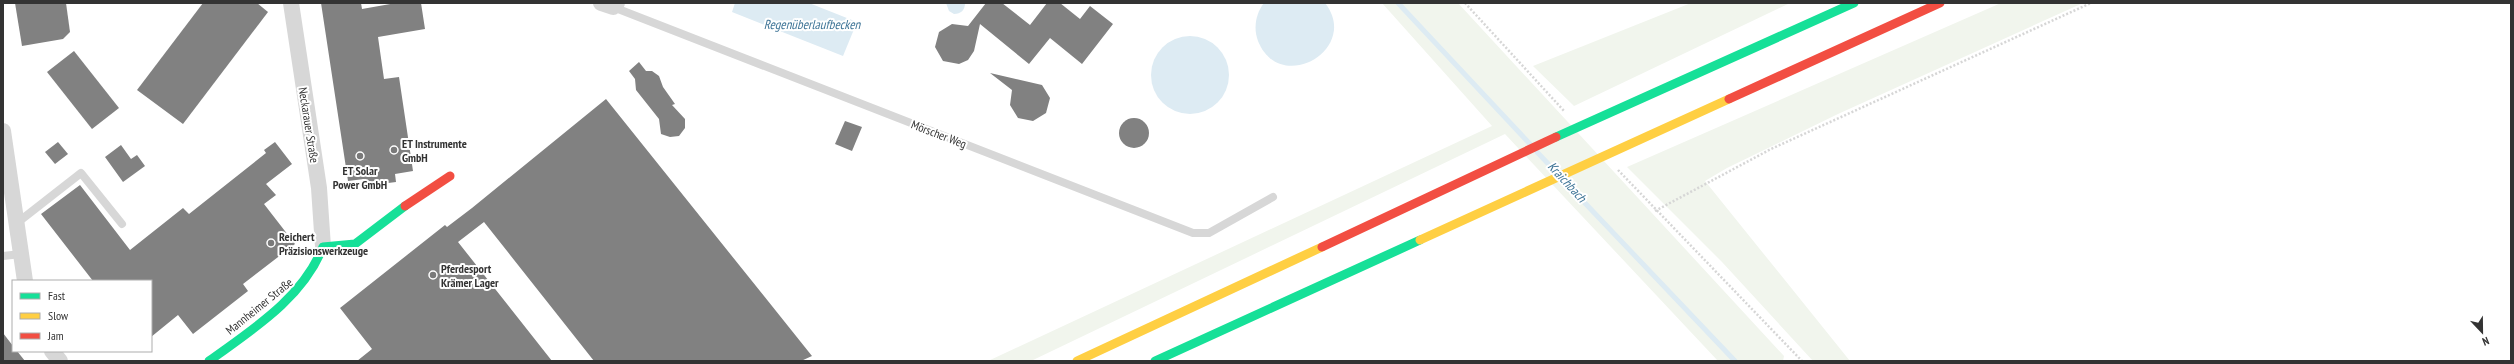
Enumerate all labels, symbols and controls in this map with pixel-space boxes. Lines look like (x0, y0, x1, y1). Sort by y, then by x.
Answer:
water label: Regenüberlaufbecken (764, 16, 862, 33)
street label: Neckarauer Straße (296, 86, 322, 164)
street label: Mörscher Weg (909, 117, 969, 151)
place label: ET Instrumente GmbH (402, 136, 467, 165)
marker: ET Instrumente GmbH (389, 145, 399, 155)
marker: ET Solar Power GmbH (355, 151, 365, 161)
water label: Kraichbach (1544, 158, 1591, 207)
place label: ET Solar Power GmbH (333, 163, 387, 192)
place label: Reichert Präzisionswerkzeuge (279, 229, 368, 258)
marker: Reichert Präzisionswerkzeuge (266, 238, 276, 248)
place label: Pferdesport Krämer Lager (441, 261, 499, 290)
marker: Pferdesport Krämer Lager (428, 270, 438, 280)
street label: Mannheimer Straße (223, 274, 296, 338)
legend (12, 280, 152, 352)
text: Fast (48, 288, 66, 303)
text: Slow (48, 308, 69, 323)
north arrow (2462, 312, 2502, 352)
text: Jam (47, 328, 64, 343)
text: N (2480, 334, 2491, 349)

